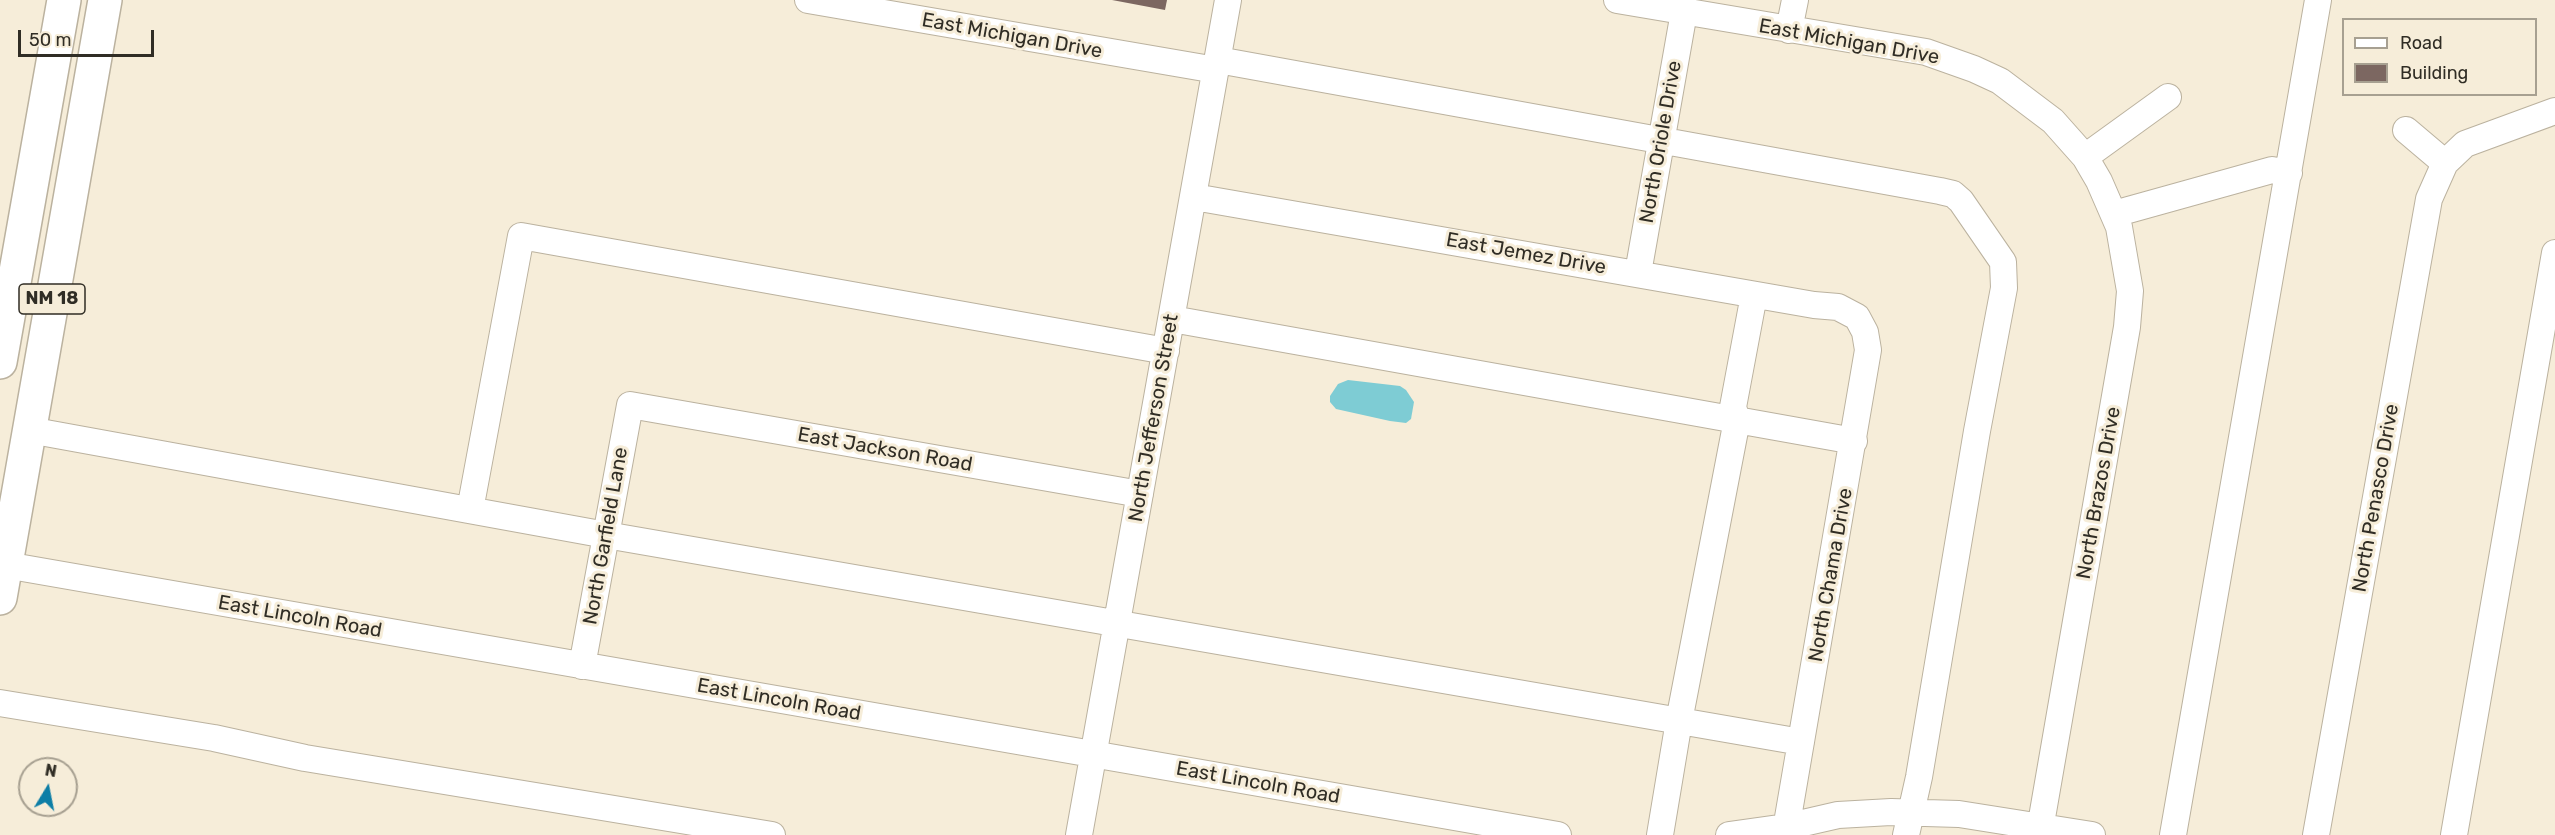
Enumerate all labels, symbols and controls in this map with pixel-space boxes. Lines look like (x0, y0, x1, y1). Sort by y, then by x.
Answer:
street label: East Michigan Drive (920, 8, 1104, 64)
street label: East Michigan Drive (1757, 14, 1941, 70)
scale bar (21, 18, 158, 56)
legend (2342, 18, 2537, 96)
text: 50 m (29, 29, 72, 51)
text: Road (2400, 32, 2443, 54)
street label: North Oriole Drive (1635, 59, 1687, 225)
text: Building (2400, 62, 2468, 84)
street label: East Jemez Drive (1444, 228, 1608, 280)
road number: NM 18 (19, 284, 85, 314)
street label: North Jefferson Street (1124, 312, 1184, 524)
street label: North Penasco Drive (2348, 402, 2404, 594)
street label: North Brazos Drive (2072, 405, 2126, 581)
street label: East Jackson Road (796, 423, 974, 477)
street label: North Garfield Lane (579, 445, 633, 627)
street label: North Chama Drive (1804, 486, 1858, 664)
street label: East Lincoln Road (216, 591, 384, 643)
street label: East Lincoln Road (695, 674, 863, 726)
north arrow (18, 757, 78, 817)
street label: East Lincoln Road (1174, 757, 1342, 809)
text: N (44, 760, 58, 781)

